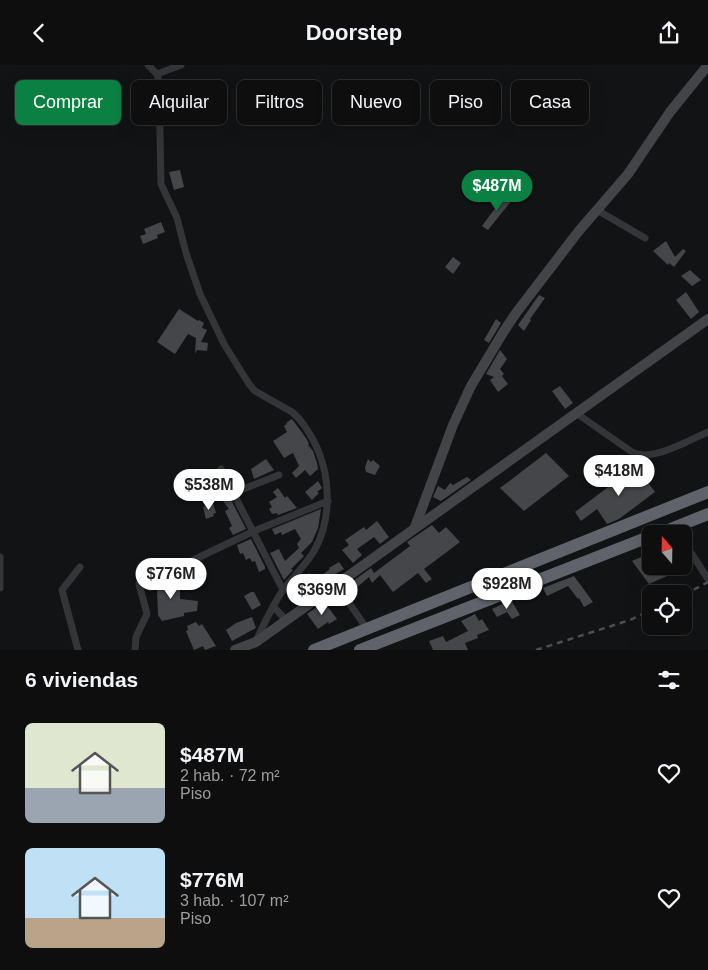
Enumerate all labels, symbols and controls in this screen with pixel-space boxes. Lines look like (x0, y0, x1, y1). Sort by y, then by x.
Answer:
icon: back (25, 19, 53, 47)
icon: share (655, 19, 683, 47)
text: Doorstep (306, 20, 402, 45)
chip: Comprar (15, 80, 121, 125)
chip: Alquilar (131, 80, 227, 125)
chip: Filtros (237, 80, 322, 125)
chip: Nuevo (332, 80, 420, 125)
chip: Piso (430, 80, 501, 125)
chip: Casa (511, 80, 589, 125)
pin: $487M (462, 169, 532, 212)
text: $487M (473, 177, 521, 194)
pin: $418M (584, 455, 654, 497)
text: $418M (595, 462, 643, 479)
pin: $538M (174, 469, 244, 511)
text: $538M (185, 476, 233, 493)
north arrow (642, 525, 692, 575)
map controls (642, 525, 692, 635)
pin: $776M (136, 557, 206, 600)
text: $776M (147, 565, 195, 582)
pin: $928M (472, 567, 542, 610)
pin: $369M (287, 573, 357, 616)
text: $928M (483, 575, 531, 592)
text: $369M (298, 581, 346, 598)
button: locate (642, 585, 692, 635)
icon: filters (655, 666, 683, 694)
text: 6 viviendas (25, 668, 138, 691)
icon: home (65, 743, 125, 803)
text: $487M (180, 743, 244, 766)
icon: heart (655, 759, 683, 787)
text: 2 hab. · 72 m² (180, 767, 280, 784)
text: Piso (180, 785, 211, 802)
icon: home (65, 868, 125, 928)
text: $776M (180, 868, 244, 891)
icon: heart (655, 884, 683, 912)
text: 3 hab. · 107 m² (180, 892, 289, 909)
text: Piso (180, 910, 211, 927)

